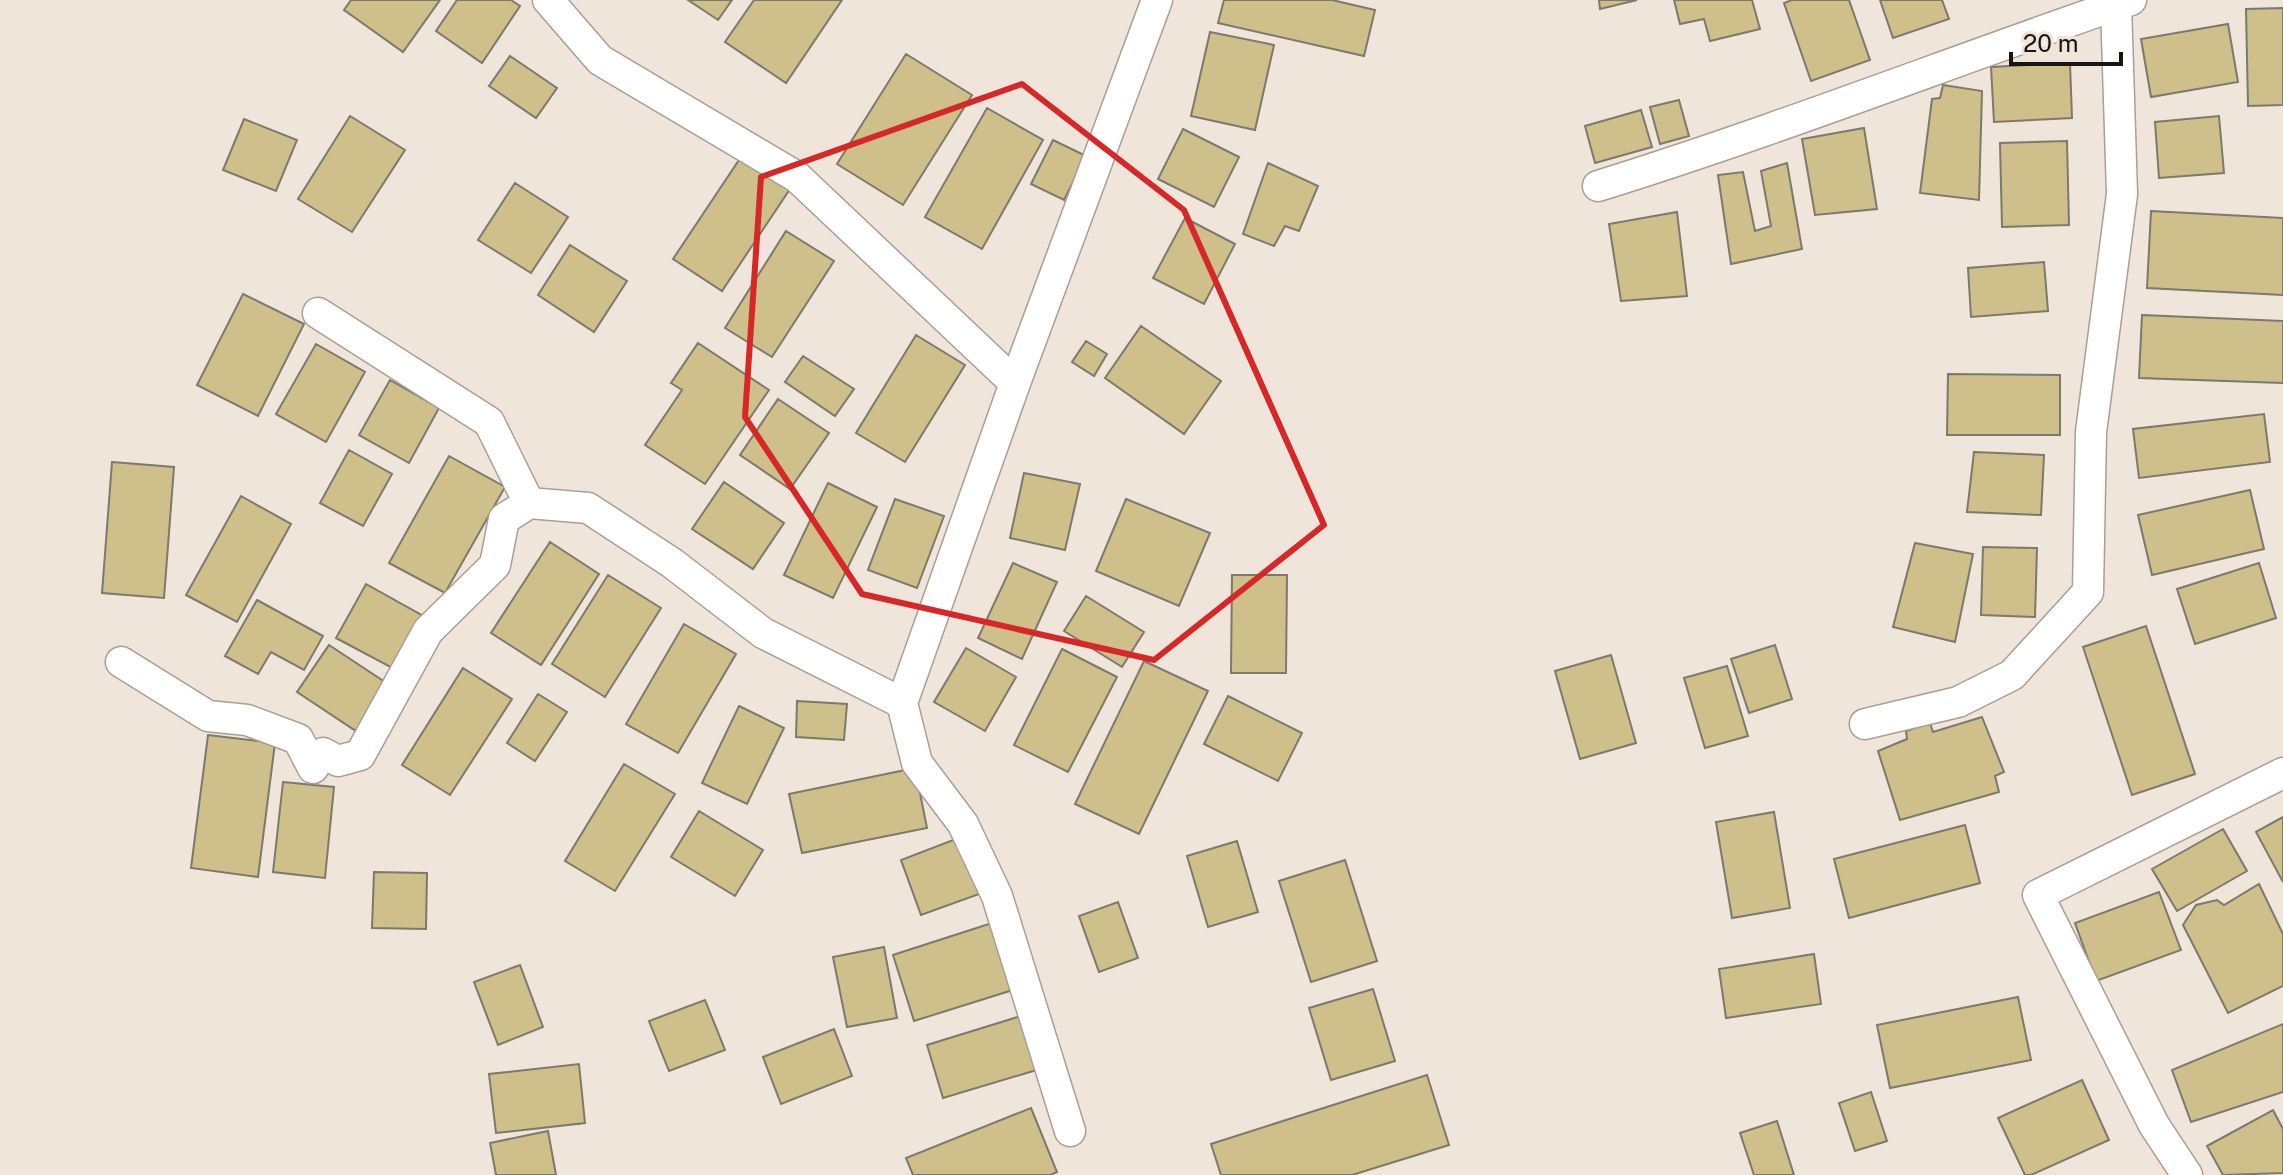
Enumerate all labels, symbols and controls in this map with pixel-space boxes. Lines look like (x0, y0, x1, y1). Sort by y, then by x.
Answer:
scale bar (2011, 16, 2121, 66)
text: 20 m (2023, 29, 2079, 57)

